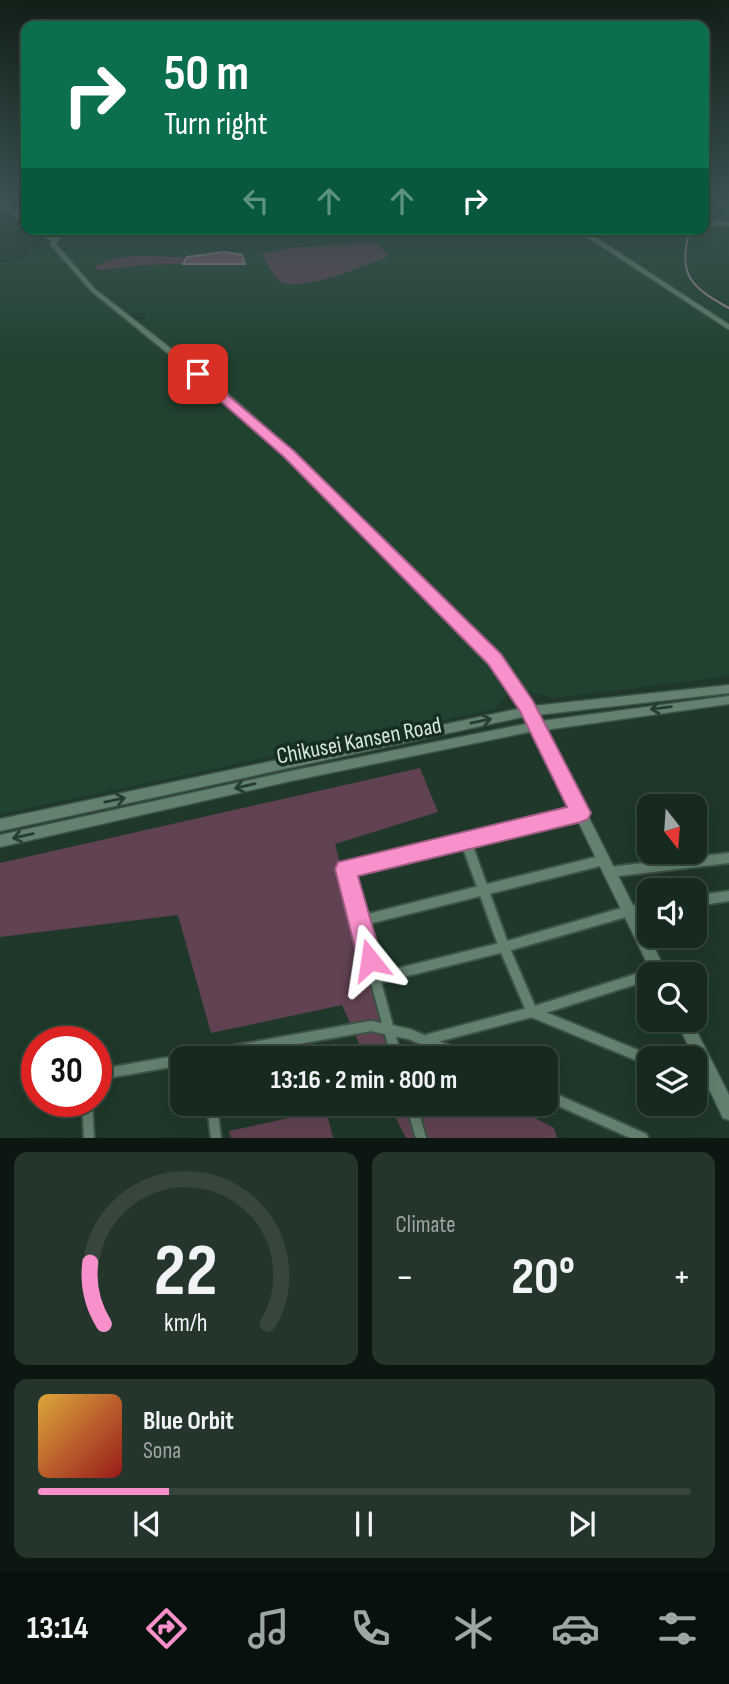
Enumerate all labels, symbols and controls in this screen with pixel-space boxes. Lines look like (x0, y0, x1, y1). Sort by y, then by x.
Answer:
text: 50 m (164, 45, 249, 104)
icon: right (49, 49, 140, 140)
text: Turn right (164, 105, 268, 144)
icon: left (237, 182, 275, 220)
icon: ahead (310, 182, 348, 220)
icon: ahead (383, 182, 421, 220)
icon: right (456, 182, 494, 220)
pin (168, 344, 228, 404)
icon: arrive (179, 355, 217, 393)
one-way arrow (650, 702, 673, 715)
street label: Chikusei Kansen Road (274, 711, 444, 771)
one-way arrow (469, 714, 492, 728)
one-way arrow (234, 780, 257, 793)
one-way arrow (103, 793, 126, 807)
north arrow (637, 794, 707, 864)
map controls (637, 794, 707, 1116)
one-way arrow (12, 829, 35, 843)
button: sound (637, 878, 707, 948)
position arrow (333, 923, 407, 997)
button: search (637, 962, 707, 1032)
speed limit sign: 30 (21, 1026, 112, 1117)
button: layers (637, 1046, 707, 1116)
text: 13:16 · 2 min · 800 m (271, 1065, 457, 1096)
text: Climate (396, 1211, 455, 1239)
text: 22 (154, 1229, 218, 1317)
text: 20° (511, 1246, 575, 1309)
text: − (396, 1255, 414, 1300)
text: + (672, 1255, 691, 1300)
text: km/h (164, 1308, 207, 1339)
text: Blue Orbit (143, 1406, 234, 1437)
text: Sona (143, 1437, 181, 1465)
icon: previous (128, 1505, 166, 1543)
icon: pause (345, 1505, 383, 1543)
icon: next (563, 1505, 601, 1543)
icon: directions (142, 1604, 191, 1653)
icon: music (244, 1604, 293, 1653)
icon: phone (346, 1604, 395, 1653)
icon: climate (449, 1604, 498, 1653)
icon: car (551, 1604, 600, 1653)
icon: filters (653, 1604, 702, 1653)
text: 13:14 (27, 1609, 88, 1648)

